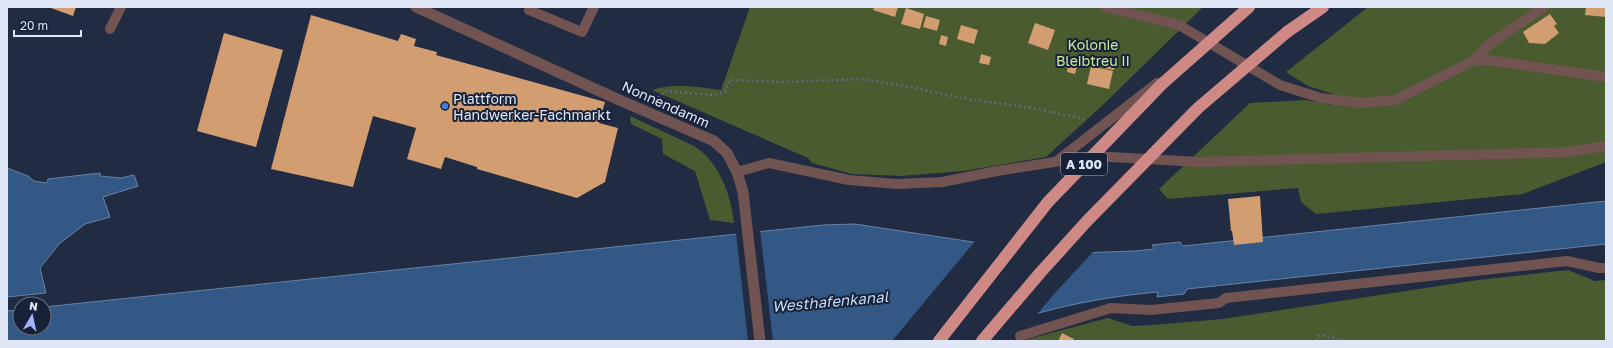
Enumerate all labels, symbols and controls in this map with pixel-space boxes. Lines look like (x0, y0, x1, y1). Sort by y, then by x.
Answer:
scale bar (14, 12, 81, 38)
text: 20 m (20, 18, 48, 33)
park label: Kolonie Bleibtreu II (1056, 36, 1130, 69)
street label: Nonnendamm (619, 77, 713, 131)
place label: Plattform Handwerker-Fachmarkt (453, 90, 611, 123)
marker: Plattform Handwerker-Fachmarkt (440, 101, 450, 111)
road number: A 100 (1061, 153, 1107, 175)
water label: Westhafenkanal (771, 287, 890, 315)
north arrow (12, 296, 52, 336)
text: N (28, 299, 39, 313)

